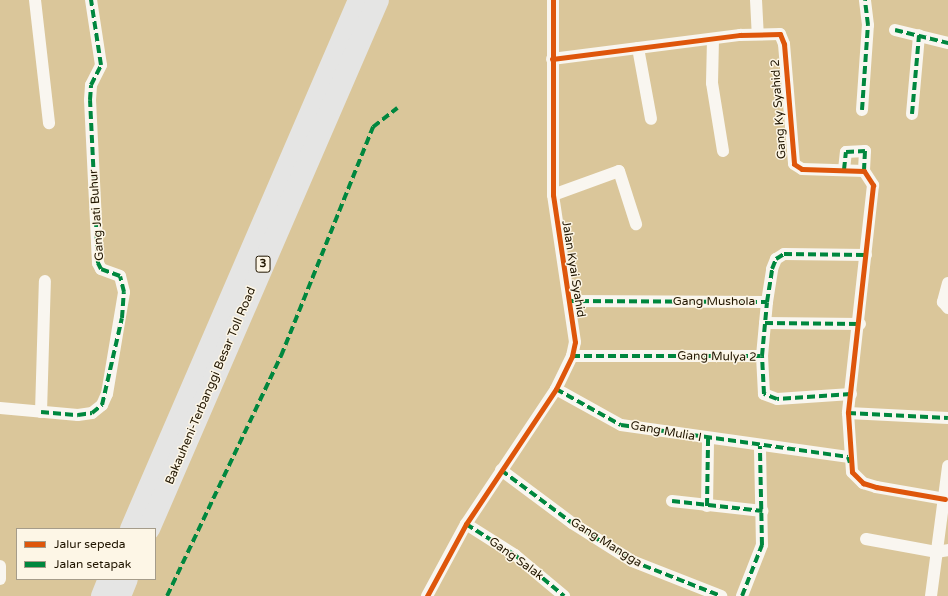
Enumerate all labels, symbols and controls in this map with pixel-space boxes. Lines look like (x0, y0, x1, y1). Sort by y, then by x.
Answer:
street label: Gang Ky Syahid 2 (768, 59, 790, 159)
street label: Gang Jati Buhur (87, 169, 107, 261)
street label: Jalan Kyai Syahid (558, 220, 588, 318)
road number: 3 (255, 255, 271, 273)
street label: Bakauheni-Terbanggi Besar Toll Road (163, 285, 259, 487)
street label: Gang Mushola (673, 295, 755, 309)
street label: Gang Mulya 2 (677, 349, 757, 365)
street label: Gang Mulia I (629, 419, 703, 445)
street label: Gang Mangga (568, 515, 644, 571)
legend (16, 528, 156, 580)
street label: Gang Salak (486, 534, 546, 584)
text: Jalur sepeda (54, 537, 126, 551)
text: Jalan setapak (54, 557, 131, 571)

